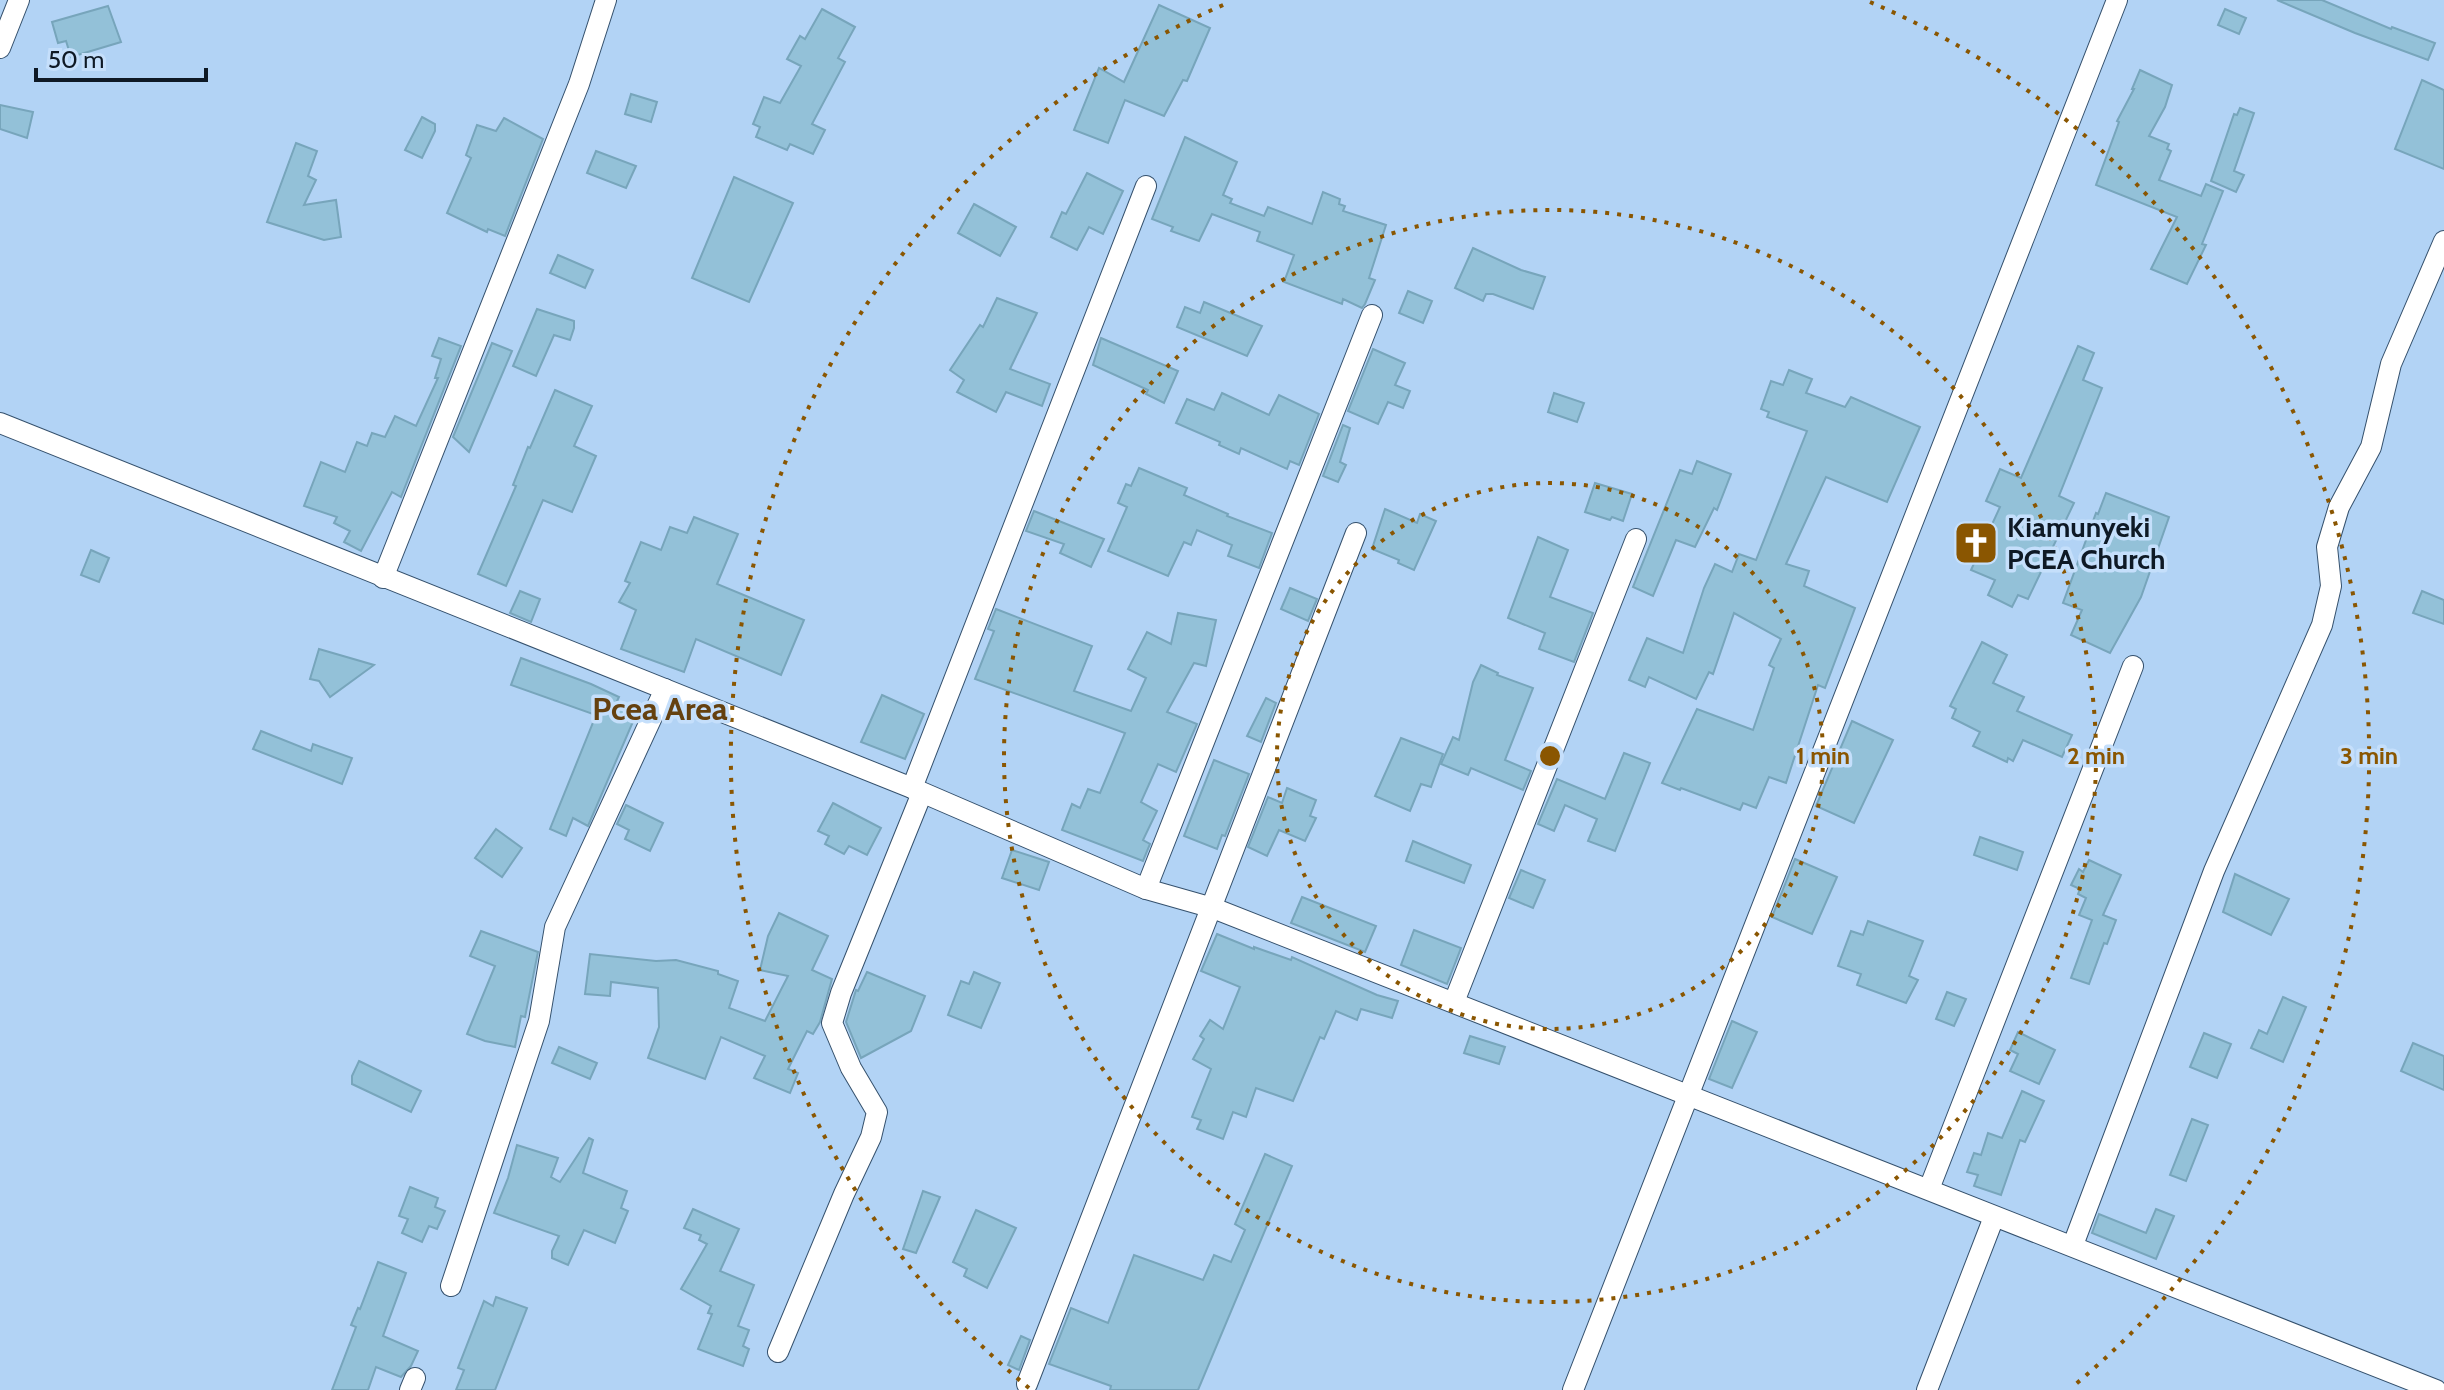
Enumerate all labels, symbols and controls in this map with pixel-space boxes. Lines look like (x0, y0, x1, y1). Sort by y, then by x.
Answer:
scale bar (36, 32, 206, 82)
text: 50 m (48, 45, 104, 74)
place label: Kiamunyeki PCEA Church (2007, 510, 2165, 576)
church icon: Kiamunyeki PCEA Church (1952, 519, 2000, 567)
district label: Pcea Area (592, 689, 728, 728)
text: 1 min (1796, 741, 1850, 770)
text: 2 min (2067, 741, 2125, 770)
text: 3 min (2340, 741, 2398, 770)
centre of rings (1536, 742, 1564, 770)

